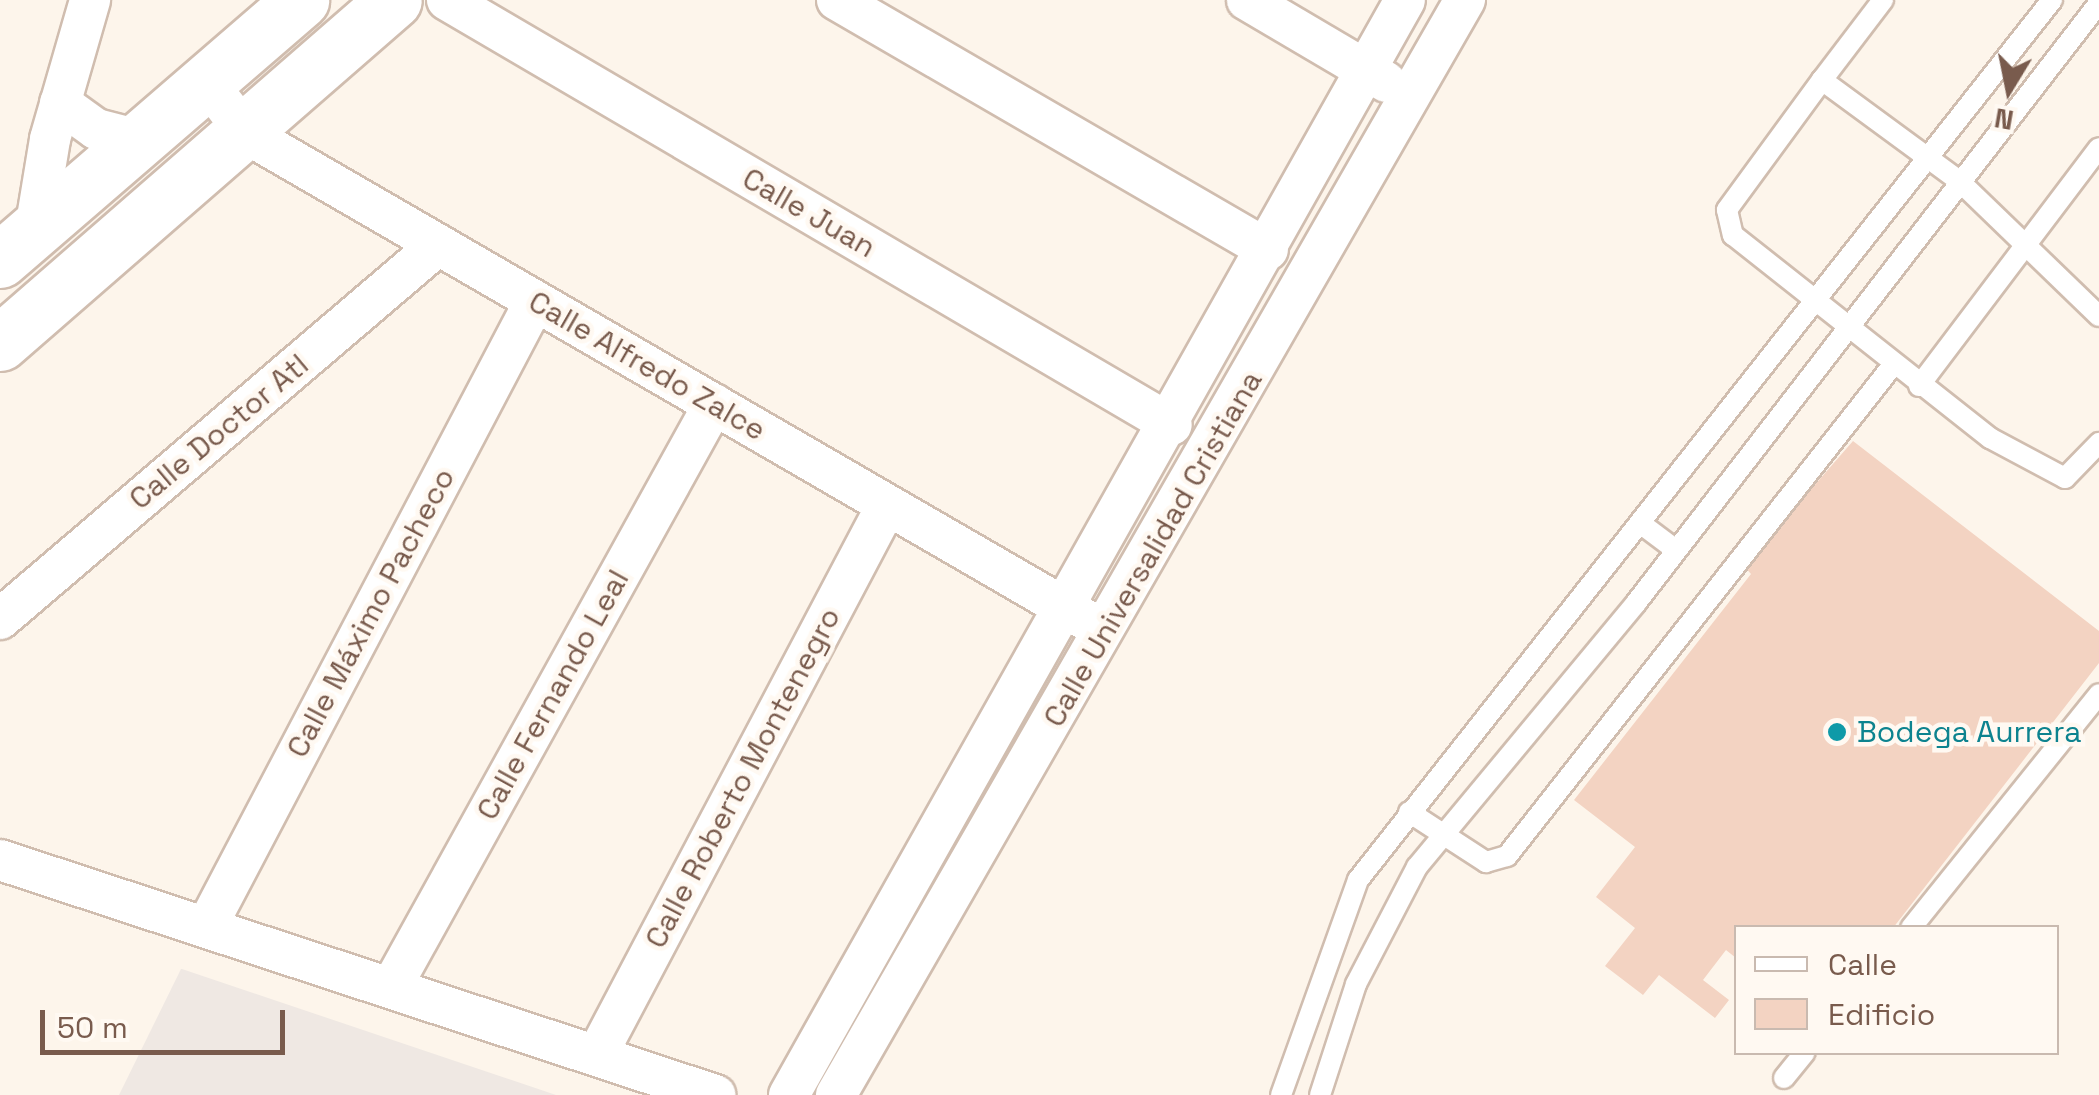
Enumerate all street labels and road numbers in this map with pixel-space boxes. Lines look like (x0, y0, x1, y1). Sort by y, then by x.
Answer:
street label: Calle Juan (736, 160, 882, 266)
street label: Calle Alfredo Zalce (522, 283, 772, 449)
street label: Calle Doctor Atl (122, 347, 316, 517)
street label: Calle Universalidad Cristiana (1036, 365, 1270, 733)
street label: Calle Máximo Pacheco (279, 462, 463, 764)
street label: Calle Fernando Leal (469, 564, 637, 826)
street label: Calle Roberto Montenegro (638, 602, 848, 954)

